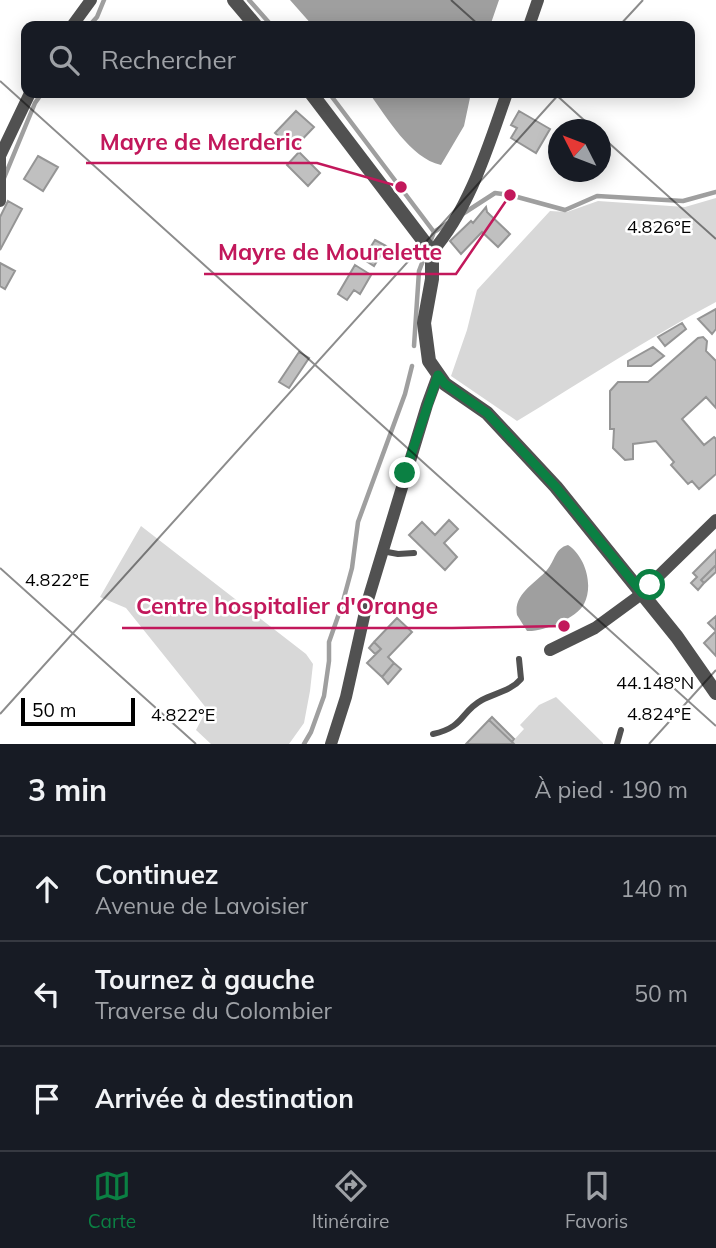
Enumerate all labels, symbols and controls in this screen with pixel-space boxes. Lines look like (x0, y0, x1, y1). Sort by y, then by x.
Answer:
search box (21, 21, 695, 98)
icon: search (45, 41, 83, 79)
text: Rechercher (101, 43, 236, 76)
callout: Mayre de Merderic (86, 119, 317, 163)
north arrow (548, 119, 611, 182)
text: Mayre de Merderic (100, 127, 302, 156)
text: 4.826°E (627, 215, 691, 238)
callout: Mayre de Mourelette (204, 230, 456, 274)
text: Mayre de Mourelette (218, 237, 442, 266)
route end (389, 457, 420, 488)
text: 4.822°E (25, 568, 89, 591)
route start (634, 569, 665, 600)
callout: Centre hospitalier d'Orange (122, 584, 452, 628)
text: Centre hospitalier d'Orange (136, 591, 438, 620)
text: 44.148°N (616, 671, 694, 694)
scale bar (21, 695, 135, 727)
text: 50 m (32, 698, 76, 722)
text: 4.824°E (627, 702, 691, 725)
text: 4.822°E (151, 703, 215, 726)
text: 3 min (28, 771, 107, 809)
text: À pied · 190 m (535, 775, 688, 804)
text: Continuez (95, 858, 219, 891)
icon: ahead (28, 870, 66, 908)
text: 140 m (620, 874, 688, 903)
text: Avenue de Lavoisier (95, 891, 308, 920)
text: Tournez à gauche (95, 963, 315, 996)
icon: left (28, 975, 66, 1013)
text: 50 m (634, 979, 688, 1008)
text: Traverse du Colombier (95, 996, 332, 1025)
icon: arrive (28, 1080, 66, 1118)
text: Arrivée à destination (95, 1082, 354, 1115)
tab: Carte (88, 1167, 136, 1233)
tab: Itinéraire (312, 1167, 389, 1233)
tab: Favoris (565, 1167, 628, 1233)

